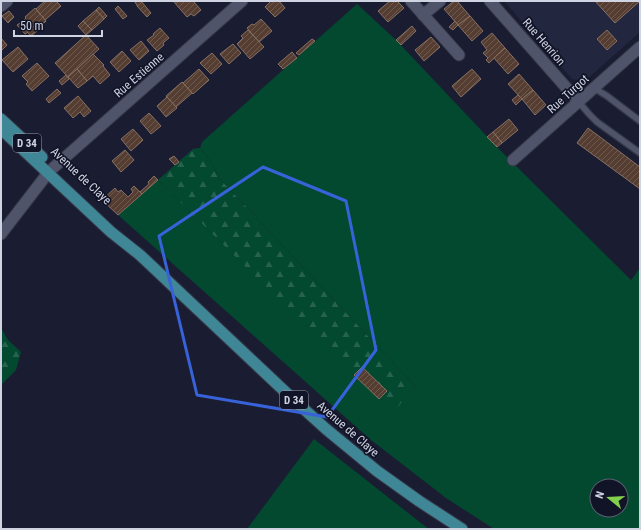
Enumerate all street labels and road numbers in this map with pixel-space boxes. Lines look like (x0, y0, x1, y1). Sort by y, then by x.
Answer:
street label: Rue Henrion (520, 16, 568, 68)
street label: Rue Estienne (111, 49, 167, 100)
street label: Rue Turgot (544, 71, 592, 116)
road number: D 34 (13, 134, 41, 152)
street label: Avenue de Claye (48, 144, 114, 208)
road number: D 34 (280, 391, 308, 409)
street label: Avenue de Claye (314, 398, 382, 460)

